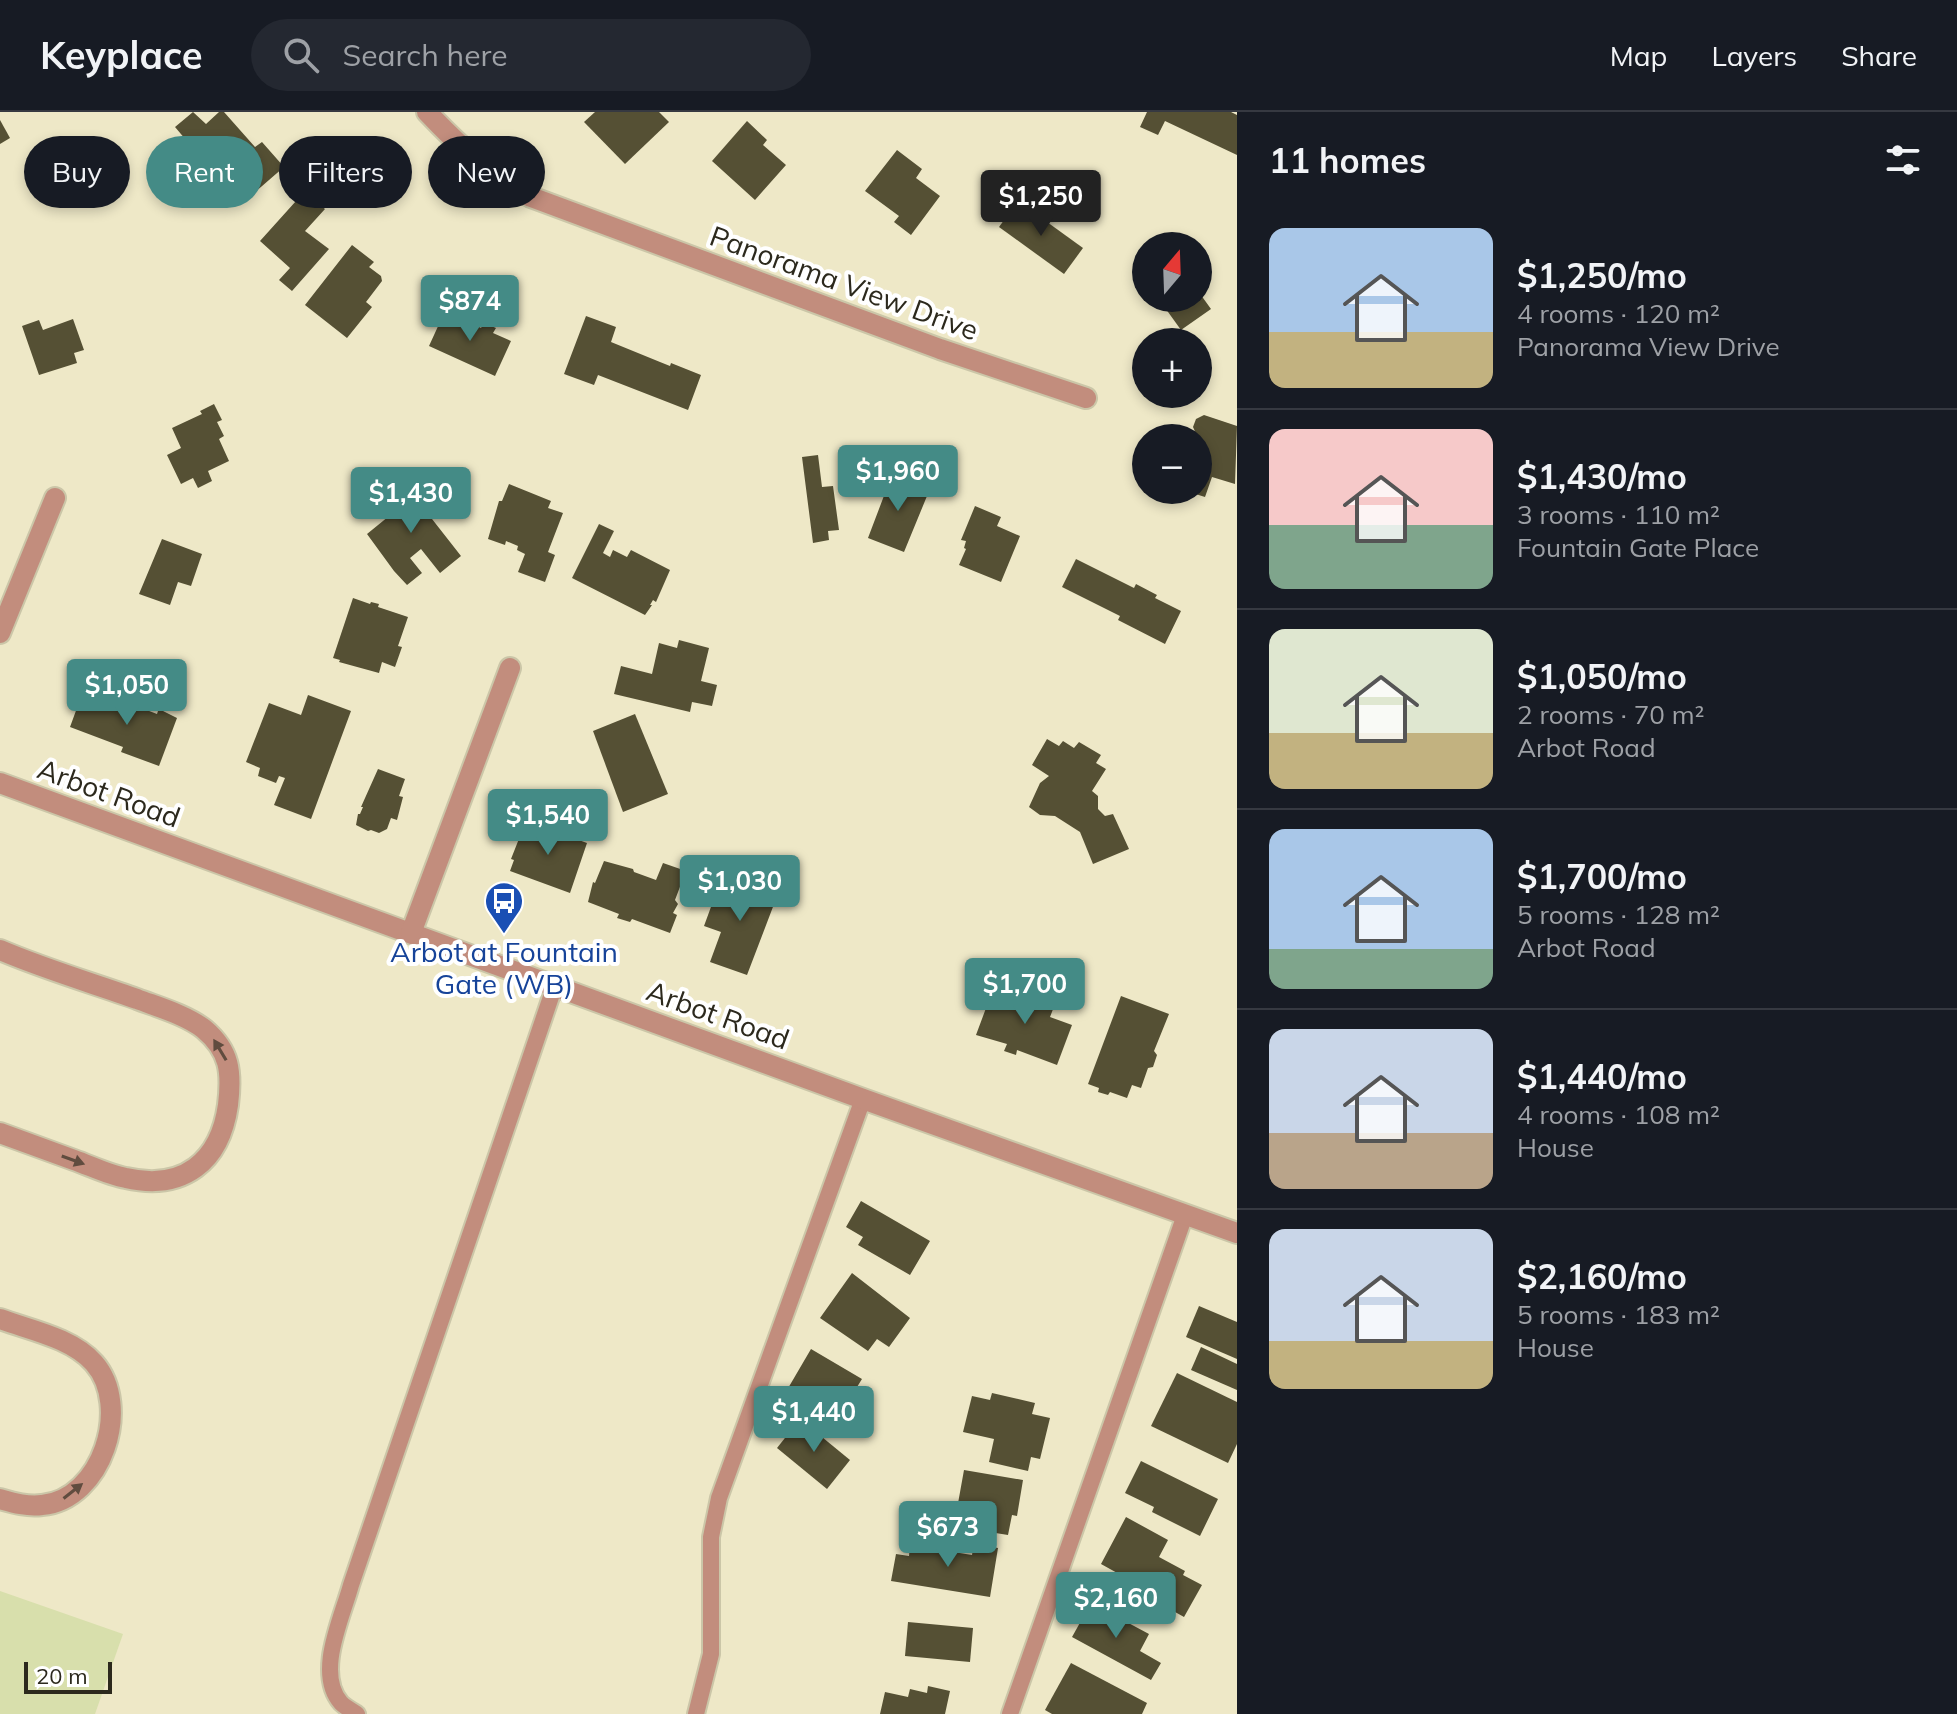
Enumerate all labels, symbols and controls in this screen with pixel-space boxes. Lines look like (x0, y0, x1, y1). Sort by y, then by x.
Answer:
search box (251, 19, 811, 91)
text: Keyplace (40, 31, 203, 79)
icon: search (279, 33, 323, 77)
text: Search here (343, 36, 508, 74)
text: Map (1610, 38, 1667, 73)
text: Layers (1711, 38, 1797, 73)
text: Share (1841, 38, 1917, 73)
chip: Buy (24, 136, 130, 208)
chip: Rent (146, 136, 263, 208)
chip: Filters (279, 136, 412, 208)
chip: New (428, 136, 545, 208)
icon: filters (1881, 138, 1925, 182)
text: 11 homes (1269, 139, 1426, 182)
pin: $1,250 (976, 170, 1106, 238)
text: $1,250 (999, 179, 1083, 212)
street label: Panorama View Drive (705, 218, 983, 347)
north arrow (1132, 232, 1212, 312)
map controls (1132, 232, 1212, 504)
text: $1,250/mo (1517, 254, 1687, 297)
icon: home (1333, 260, 1429, 356)
pin: $874 (423, 275, 517, 343)
text: $874 (439, 284, 501, 317)
text: 4 rooms · 120 m² (1517, 297, 1720, 330)
button: + (1132, 328, 1212, 408)
text: Panorama View Drive (1517, 330, 1780, 363)
button: − (1132, 424, 1212, 504)
pin: $1,960 (833, 445, 963, 513)
text: $1,960 (856, 454, 940, 487)
text: $1,430/mo (1517, 455, 1687, 498)
icon: home (1333, 461, 1429, 557)
pin: $1,430 (346, 467, 476, 535)
text: $1,430 (369, 476, 453, 509)
text: 3 rooms · 110 m² (1517, 498, 1720, 531)
text: Fountain Gate Place (1517, 531, 1759, 564)
text: $1,050/mo (1517, 655, 1687, 698)
pin: $1,050 (62, 659, 192, 727)
icon: home (1333, 661, 1429, 757)
text: $1,050 (85, 668, 169, 701)
text: 2 rooms · 70 m² (1517, 698, 1704, 731)
text: Arbot Road (1517, 731, 1656, 764)
street label: Arbot Road (33, 751, 185, 834)
pin: $1,540 (483, 789, 613, 857)
text: $1,540 (506, 798, 590, 831)
pin: $1,030 (675, 855, 805, 923)
text: $1,700/mo (1517, 855, 1687, 898)
icon: home (1333, 861, 1429, 957)
text: $1,030 (698, 864, 782, 897)
bus stop icon: Arbot at Fountain Gate (WB) (483, 880, 525, 935)
text: 5 rooms · 128 m² (1517, 898, 1720, 931)
text: Arbot Road (1517, 931, 1656, 964)
place label: Arbot at Fountain Gate (WB) (390, 934, 618, 1001)
pin: $1,700 (960, 958, 1090, 1026)
text: $1,700 (983, 967, 1067, 1000)
street label: Arbot Road (642, 973, 794, 1056)
one-way arrow (213, 1039, 228, 1062)
text: $1,440/mo (1517, 1055, 1687, 1098)
icon: home (1333, 1061, 1429, 1157)
text: 4 rooms · 108 m² (1517, 1098, 1720, 1131)
text: House (1517, 1131, 1594, 1164)
one-way arrow (61, 1154, 85, 1166)
text: $2,160/mo (1517, 1255, 1687, 1298)
icon: home (1333, 1261, 1429, 1357)
text: 5 rooms · 183 m² (1517, 1298, 1720, 1331)
text: House (1517, 1331, 1594, 1364)
pin: $1,440 (749, 1386, 879, 1454)
text: $1,440 (772, 1395, 856, 1428)
one-way arrow (63, 1483, 83, 1500)
pin: $673 (901, 1501, 995, 1569)
text: $673 (917, 1510, 979, 1543)
pin: $2,160 (1051, 1572, 1181, 1640)
text: $2,160 (1074, 1581, 1158, 1614)
scale bar (24, 1658, 112, 1694)
text: 20 m (36, 1662, 87, 1690)

